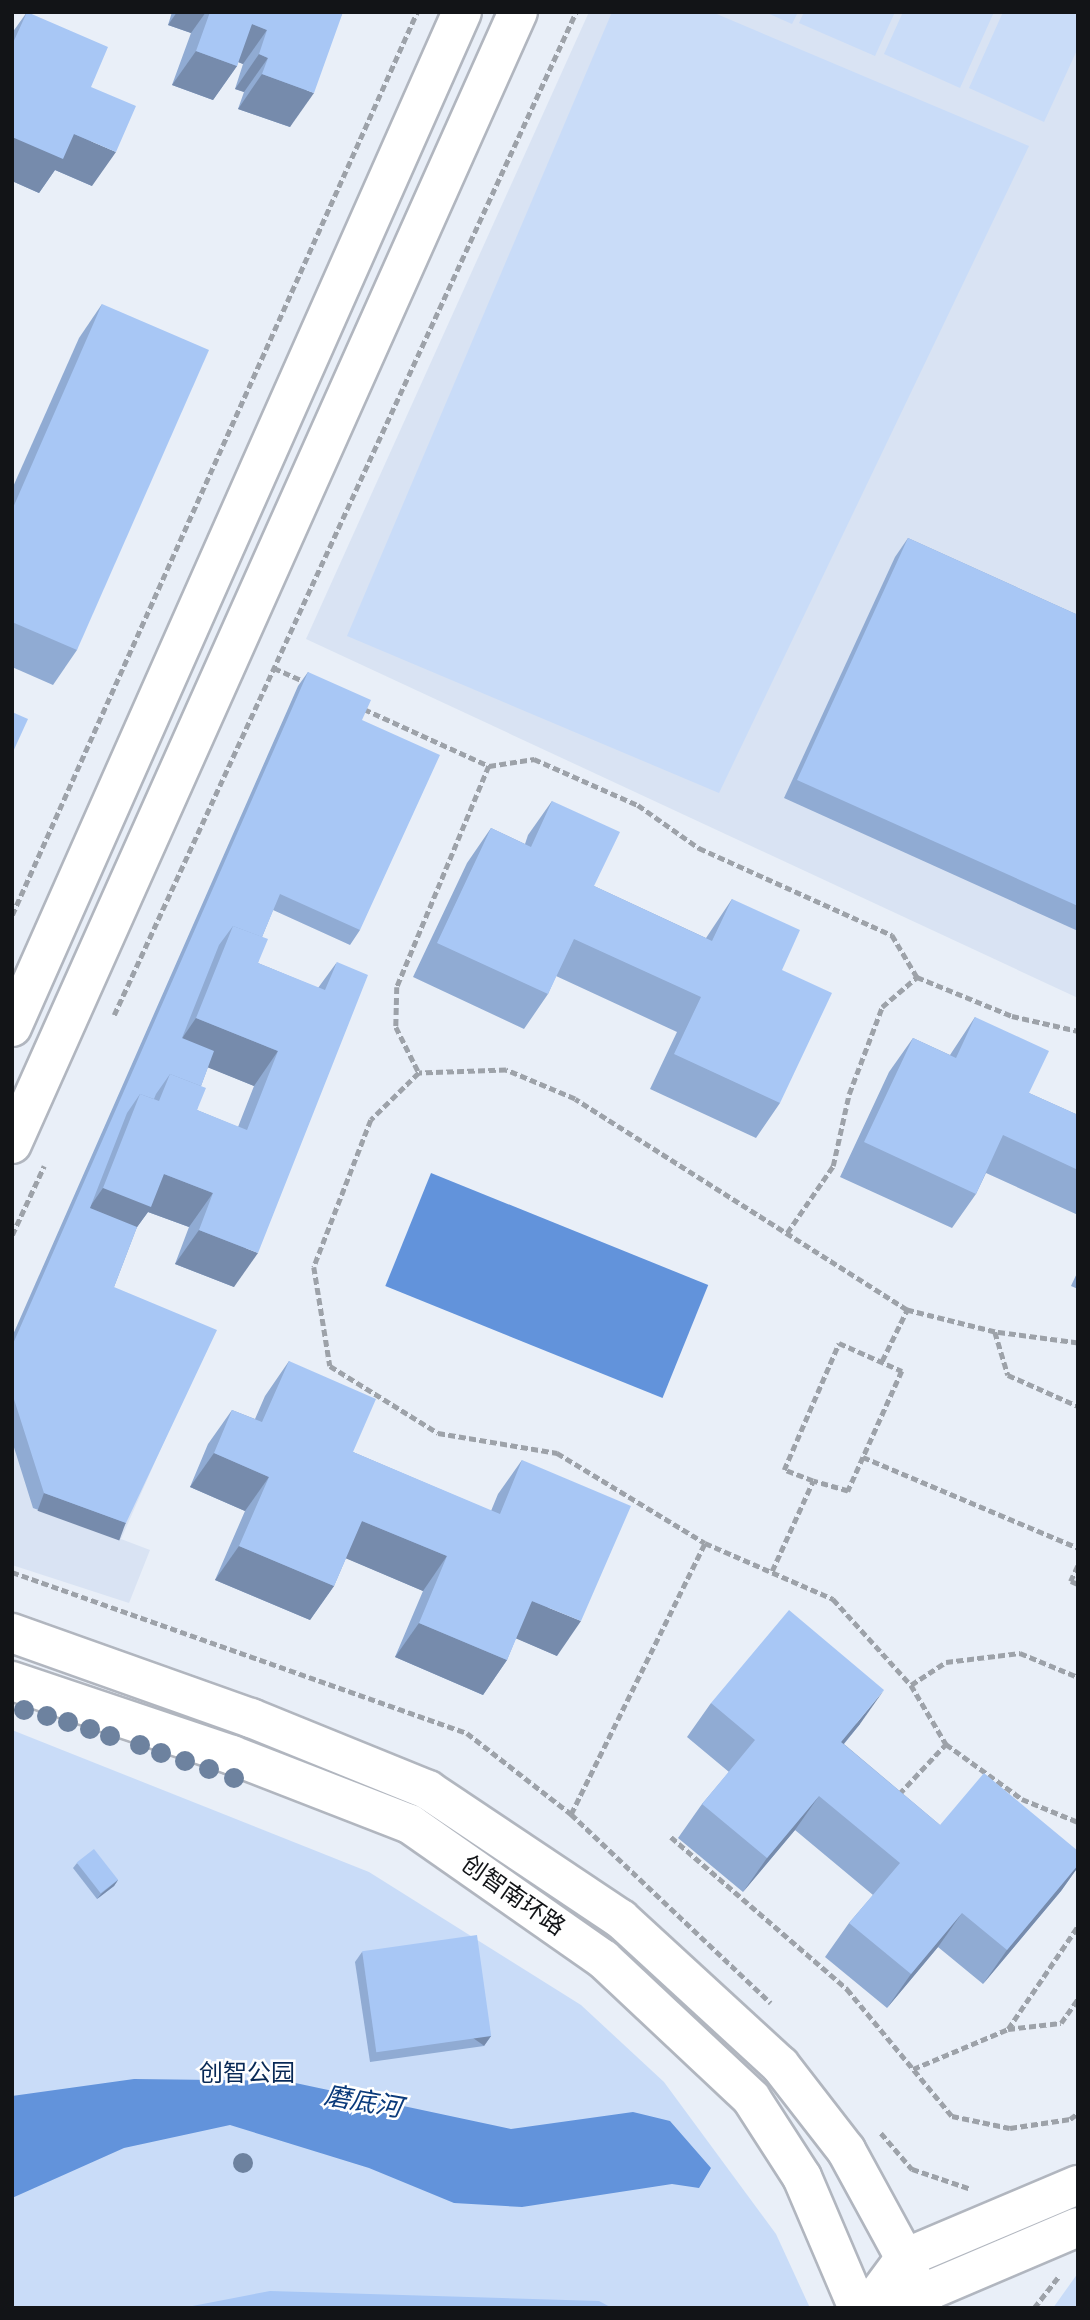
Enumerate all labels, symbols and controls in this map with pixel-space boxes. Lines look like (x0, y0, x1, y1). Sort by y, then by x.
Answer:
street label: 创智南环路 (456, 1850, 570, 1942)
park label: 创智公园 (199, 2060, 295, 2088)
water label: 磨底河 (322, 2080, 404, 2124)

